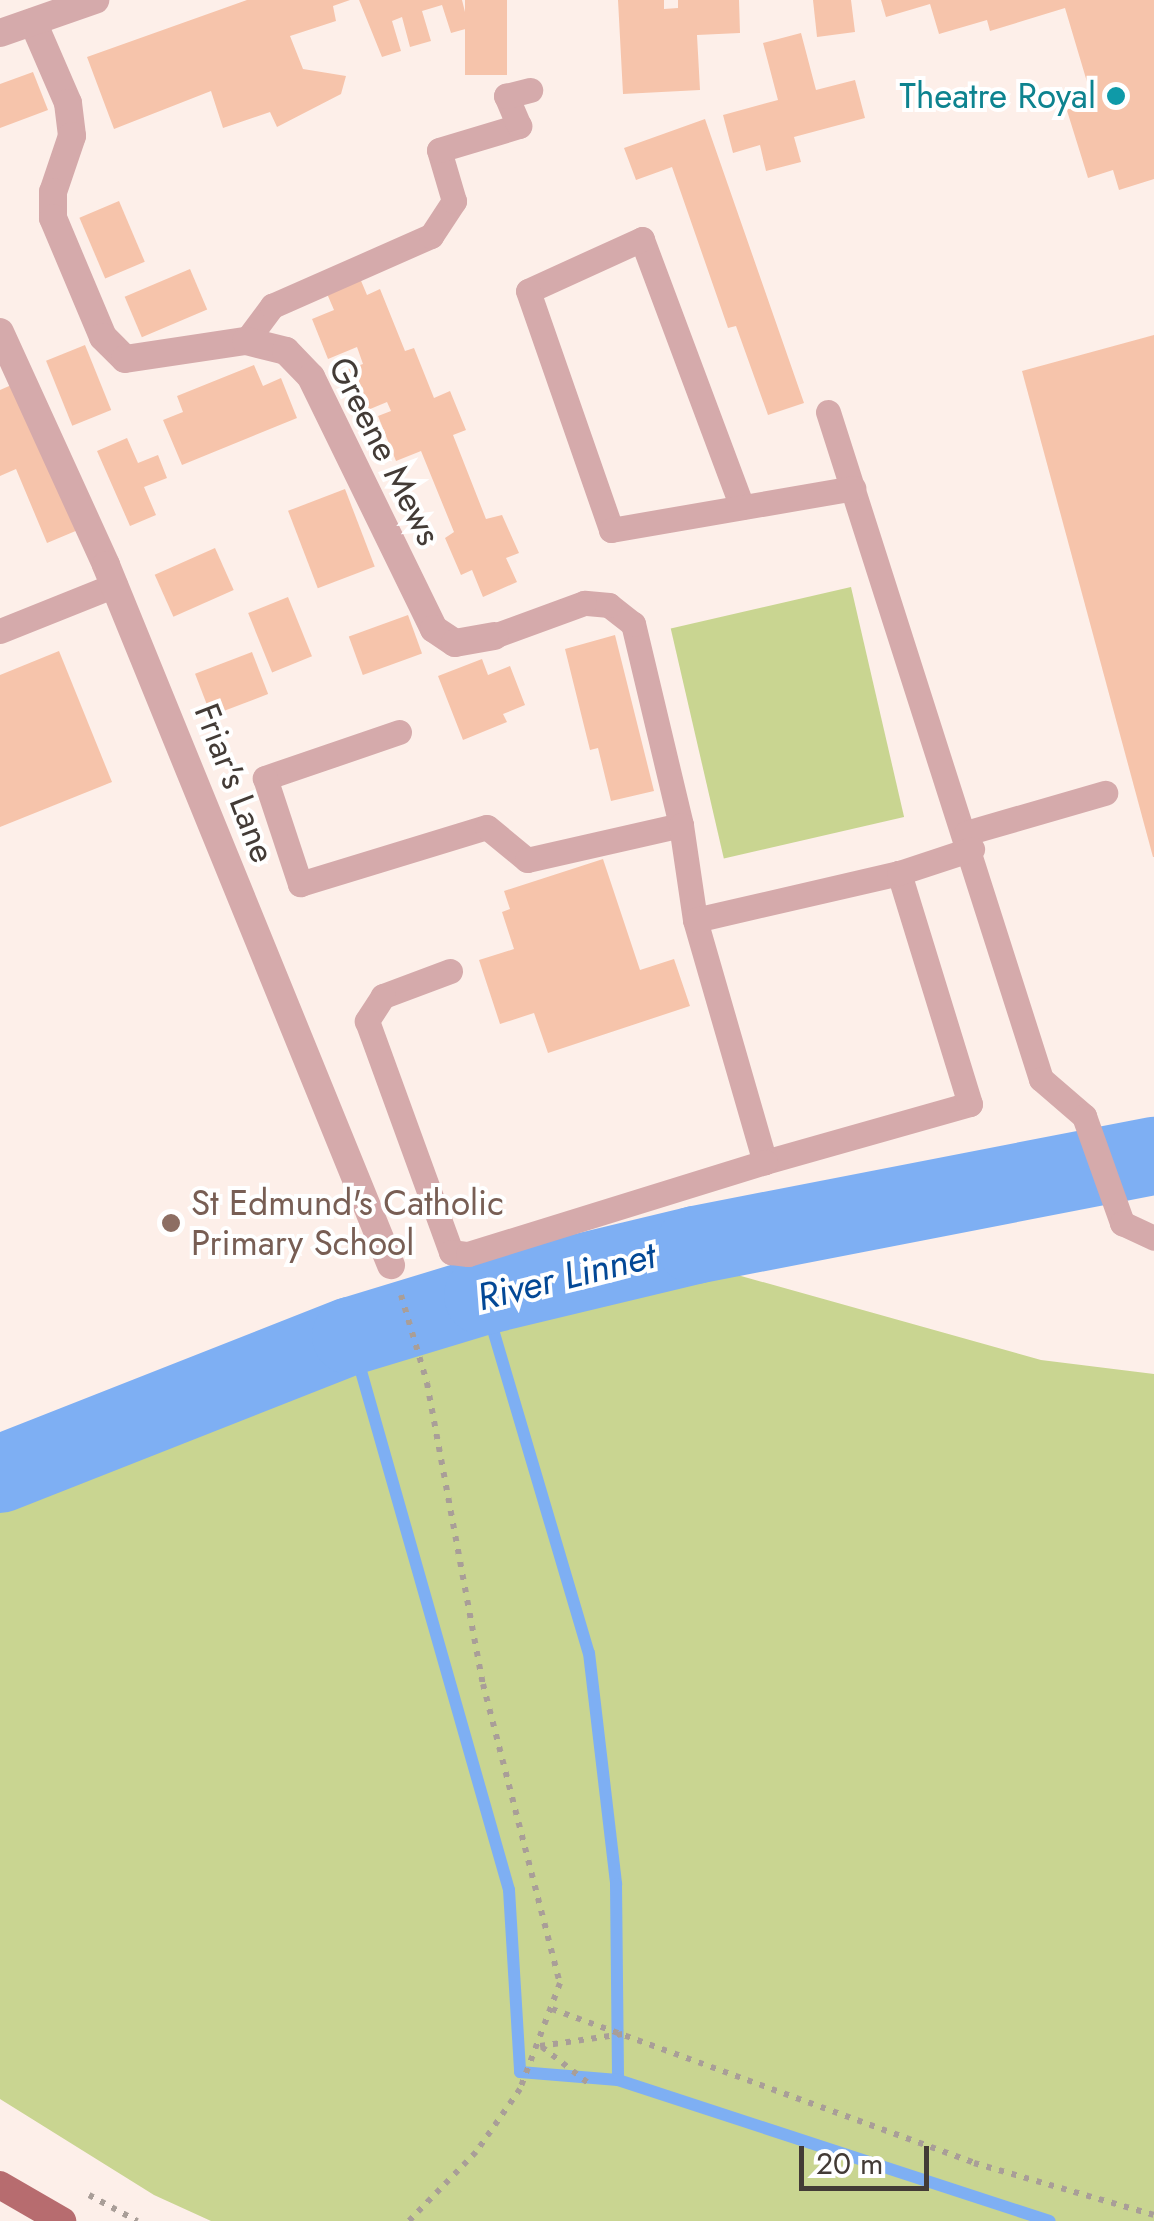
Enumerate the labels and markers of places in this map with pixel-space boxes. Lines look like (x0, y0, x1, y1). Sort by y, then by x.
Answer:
place label: Theatre Royal (900, 75, 1096, 117)
marker: Theatre Royal (1105, 85, 1127, 107)
place label: St Edmund's Catholic Primary School (191, 1182, 504, 1264)
marker: St Edmund's Catholic Primary School (160, 1212, 182, 1234)

